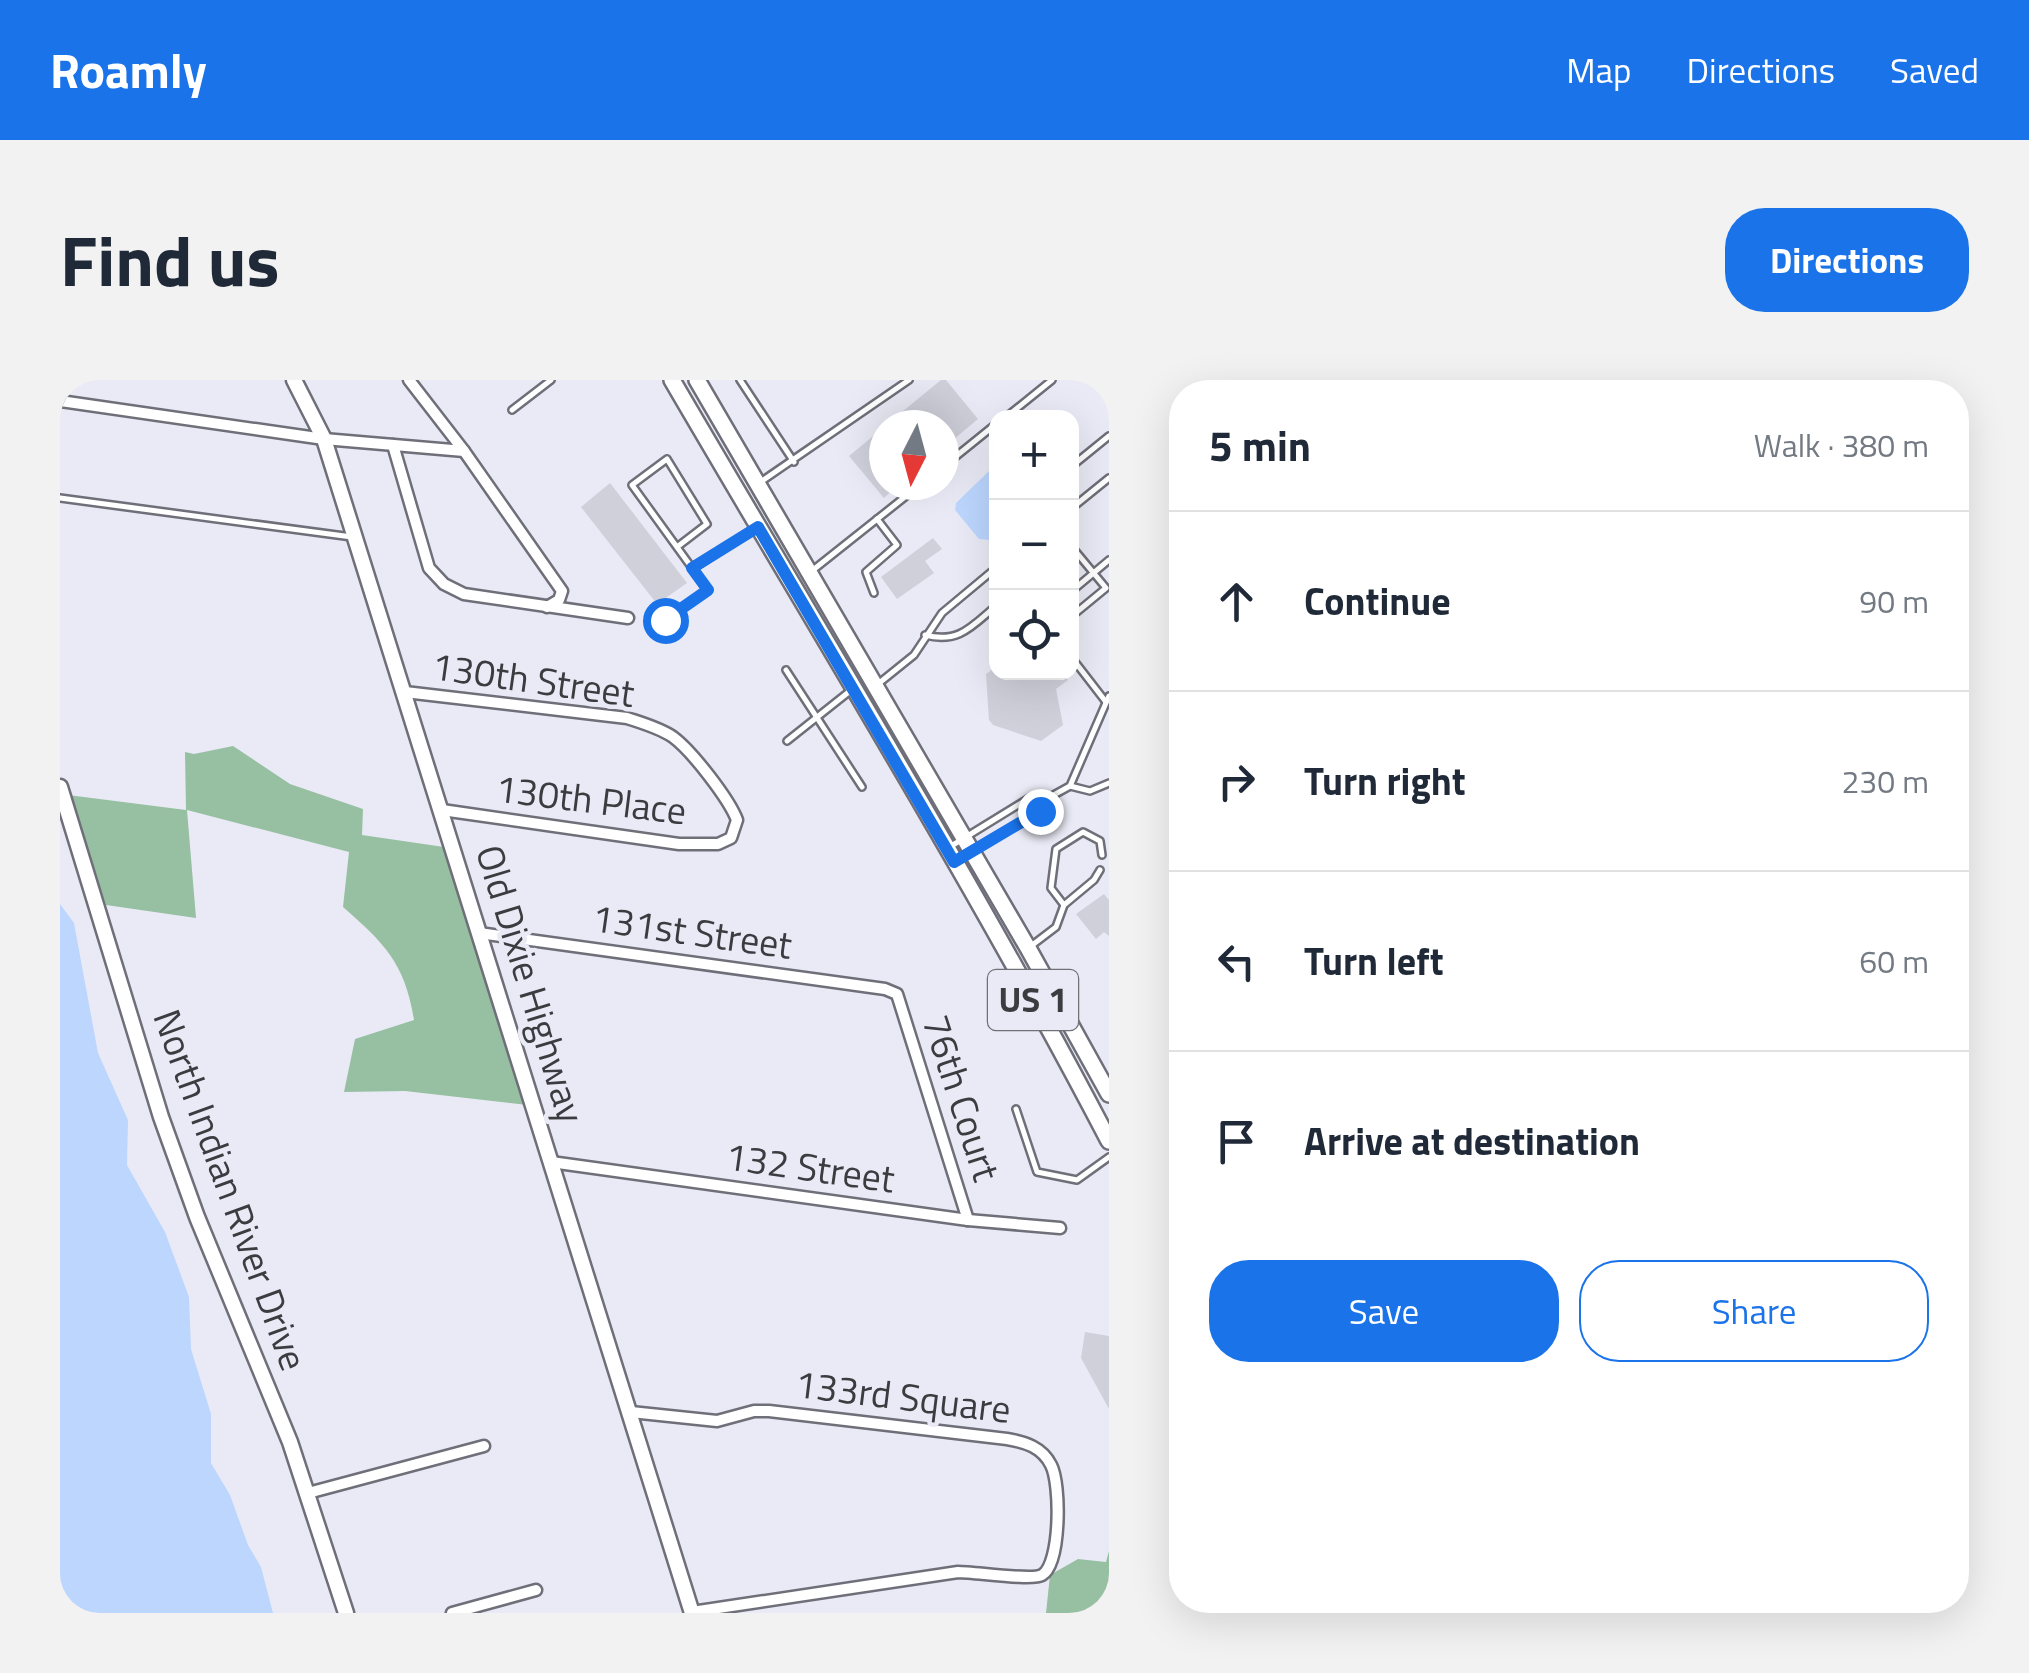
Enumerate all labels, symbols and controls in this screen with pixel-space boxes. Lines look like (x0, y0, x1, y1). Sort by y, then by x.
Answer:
text: Roamly (50, 34, 207, 107)
text: Map (1566, 43, 1632, 97)
text: Directions (1687, 43, 1835, 97)
text: Saved (1890, 43, 1979, 97)
text: Find us (60, 207, 280, 313)
button: Directions (1725, 208, 1969, 312)
north arrow (869, 410, 959, 500)
map controls (989, 410, 1079, 680)
button: + (989, 410, 1079, 500)
text: 5 min (1209, 413, 1311, 477)
text: Walk · 380 m (1754, 421, 1929, 469)
button: − (989, 500, 1079, 590)
text: Continue (1304, 572, 1451, 630)
icon: ahead (1209, 574, 1264, 629)
text: 90 m (1859, 577, 1929, 625)
button: locate (989, 590, 1079, 680)
route start (643, 598, 689, 644)
street label: 130th Street (428, 636, 638, 722)
text: Turn right (1304, 752, 1466, 810)
icon: right (1209, 754, 1264, 809)
text: 230 m (1841, 757, 1929, 805)
street label: 130th Place (492, 759, 690, 839)
route end (1018, 789, 1064, 835)
street label: Old Dixie Highway (461, 838, 601, 1130)
street label: 131st Street (588, 888, 796, 974)
text: Turn left (1304, 932, 1444, 990)
icon: left (1209, 934, 1264, 989)
text: 60 m (1859, 937, 1929, 985)
road number: US 1 (988, 970, 1078, 1030)
street label: North Indian River Drive (139, 1001, 323, 1378)
street label: 76th Court (908, 1007, 1016, 1188)
text: Arrive at destination (1304, 1112, 1640, 1170)
icon: arrive (1209, 1114, 1264, 1169)
street label: 132 Street (722, 1126, 898, 1208)
button: Save (1209, 1260, 1559, 1362)
button: Share (1579, 1260, 1929, 1362)
street label: 133rd Square (792, 1354, 1014, 1438)

